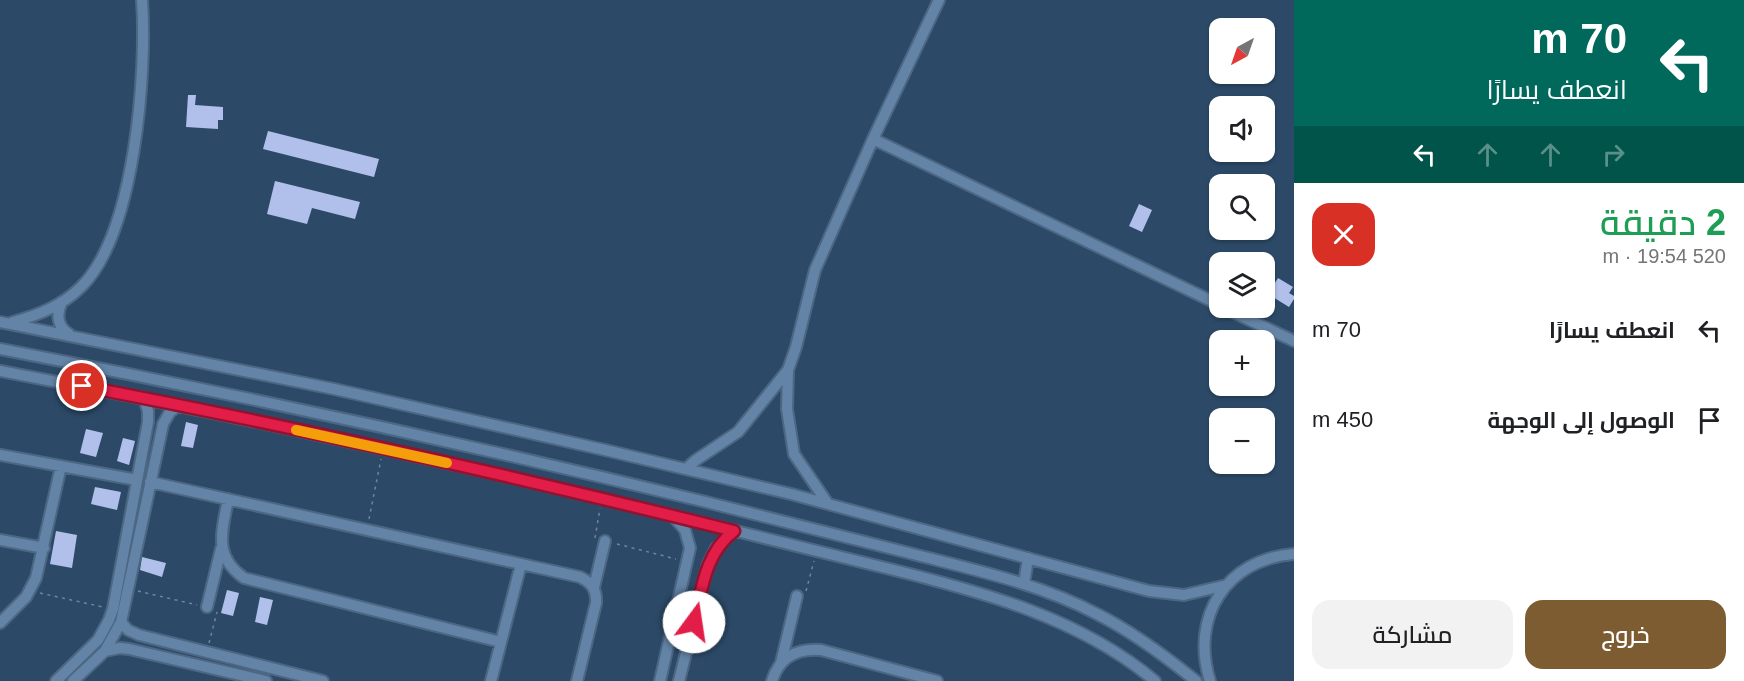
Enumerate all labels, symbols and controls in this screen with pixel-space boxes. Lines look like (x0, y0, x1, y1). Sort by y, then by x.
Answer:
text: 70 m (1531, 15, 1627, 62)
north arrow (1209, 18, 1275, 84)
map controls (1209, 18, 1275, 474)
icon: left (1648, 24, 1726, 102)
text: انعطف يسارًا (1486, 75, 1627, 105)
button: sound (1209, 96, 1275, 162)
icon: left (1408, 138, 1441, 171)
icon: ahead (1471, 138, 1504, 171)
icon: ahead (1534, 138, 1567, 171)
icon: right (1597, 138, 1630, 171)
button: search (1209, 174, 1275, 240)
text: 2 دقيقة (1600, 202, 1726, 243)
button: close (1312, 203, 1375, 266)
text: 520 m · 19:54 (1603, 245, 1726, 267)
button: layers (1209, 252, 1275, 318)
icon: left (1693, 314, 1726, 347)
text: 70 m (1312, 317, 1361, 342)
text: انعطف يسارًا (1549, 318, 1675, 343)
button: + (1209, 330, 1275, 396)
pin (56, 360, 107, 411)
icon: arrive (65, 369, 98, 402)
icon: arrive (1693, 404, 1726, 437)
text: 450 m (1312, 407, 1373, 432)
button: − (1209, 408, 1275, 474)
text: الوصول إلى الوجهة (1488, 408, 1675, 433)
position arrow (662, 590, 726, 654)
button: مشاركة (1312, 600, 1513, 669)
button: خروج (1525, 600, 1726, 669)

